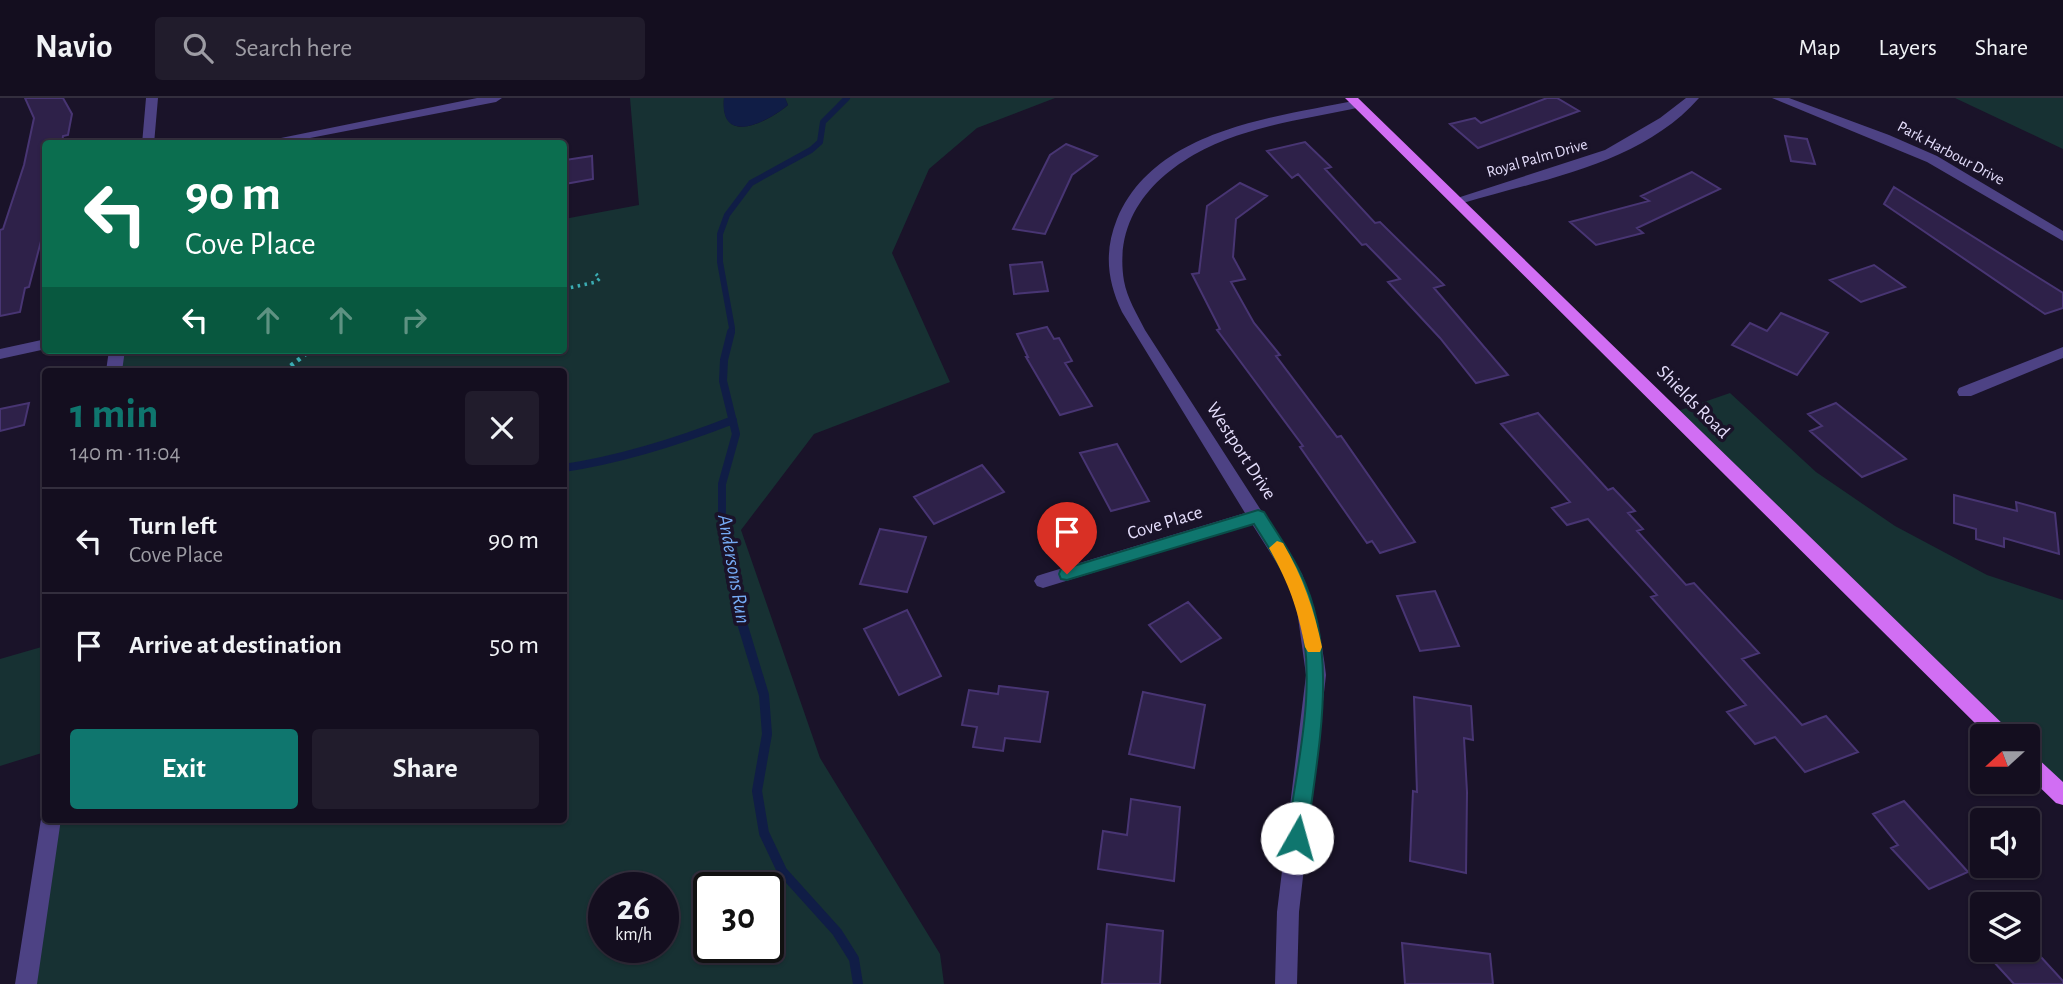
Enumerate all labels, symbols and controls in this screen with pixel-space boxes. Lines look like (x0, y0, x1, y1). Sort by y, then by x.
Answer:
search box (155, 17, 645, 80)
icon: search (179, 29, 217, 67)
text: Navio (35, 31, 113, 64)
text: Search here (235, 35, 352, 61)
text: Map (1798, 36, 1840, 60)
text: Layers (1878, 36, 1937, 60)
text: Share (1975, 36, 2028, 60)
street label: Park Harbour Drive (1895, 118, 2007, 188)
street label: Royal Palm Drive (1485, 136, 1590, 181)
icon: left (70, 168, 161, 259)
text: 90 m (185, 170, 281, 219)
text: Cove Place (185, 228, 316, 260)
icon: left (176, 301, 214, 339)
icon: ahead (249, 301, 287, 339)
icon: ahead (322, 301, 360, 339)
icon: right (395, 301, 433, 339)
street label: Shields Road (1653, 362, 1733, 442)
button: close (465, 391, 539, 465)
text: 1 min (70, 393, 159, 435)
street label: Westport Drive (1203, 399, 1279, 503)
text: 140 m · 11:04 (70, 442, 180, 465)
pin (1037, 502, 1097, 574)
street label: Cove Place (1125, 503, 1205, 543)
water label: Andersons Run (714, 512, 754, 625)
text: Turn left (129, 513, 217, 539)
icon: arrive (1048, 513, 1086, 551)
icon: left (70, 522, 108, 560)
text: 90 m (488, 527, 539, 553)
text: Cove Place (129, 544, 223, 567)
icon: arrive (70, 627, 108, 665)
text: Arrive at destination (129, 632, 342, 658)
text: 50 m (489, 632, 539, 658)
north arrow (1970, 724, 2040, 794)
map controls (1970, 724, 2040, 962)
button: Exit (70, 729, 298, 809)
button: Share (312, 729, 539, 809)
position arrow (1260, 801, 1334, 875)
button: sound (1970, 808, 2040, 878)
speed limit sign: 30 (693, 872, 784, 963)
text: 26 (617, 891, 650, 926)
button: layers (1970, 892, 2040, 962)
text: km/h (615, 926, 652, 944)

